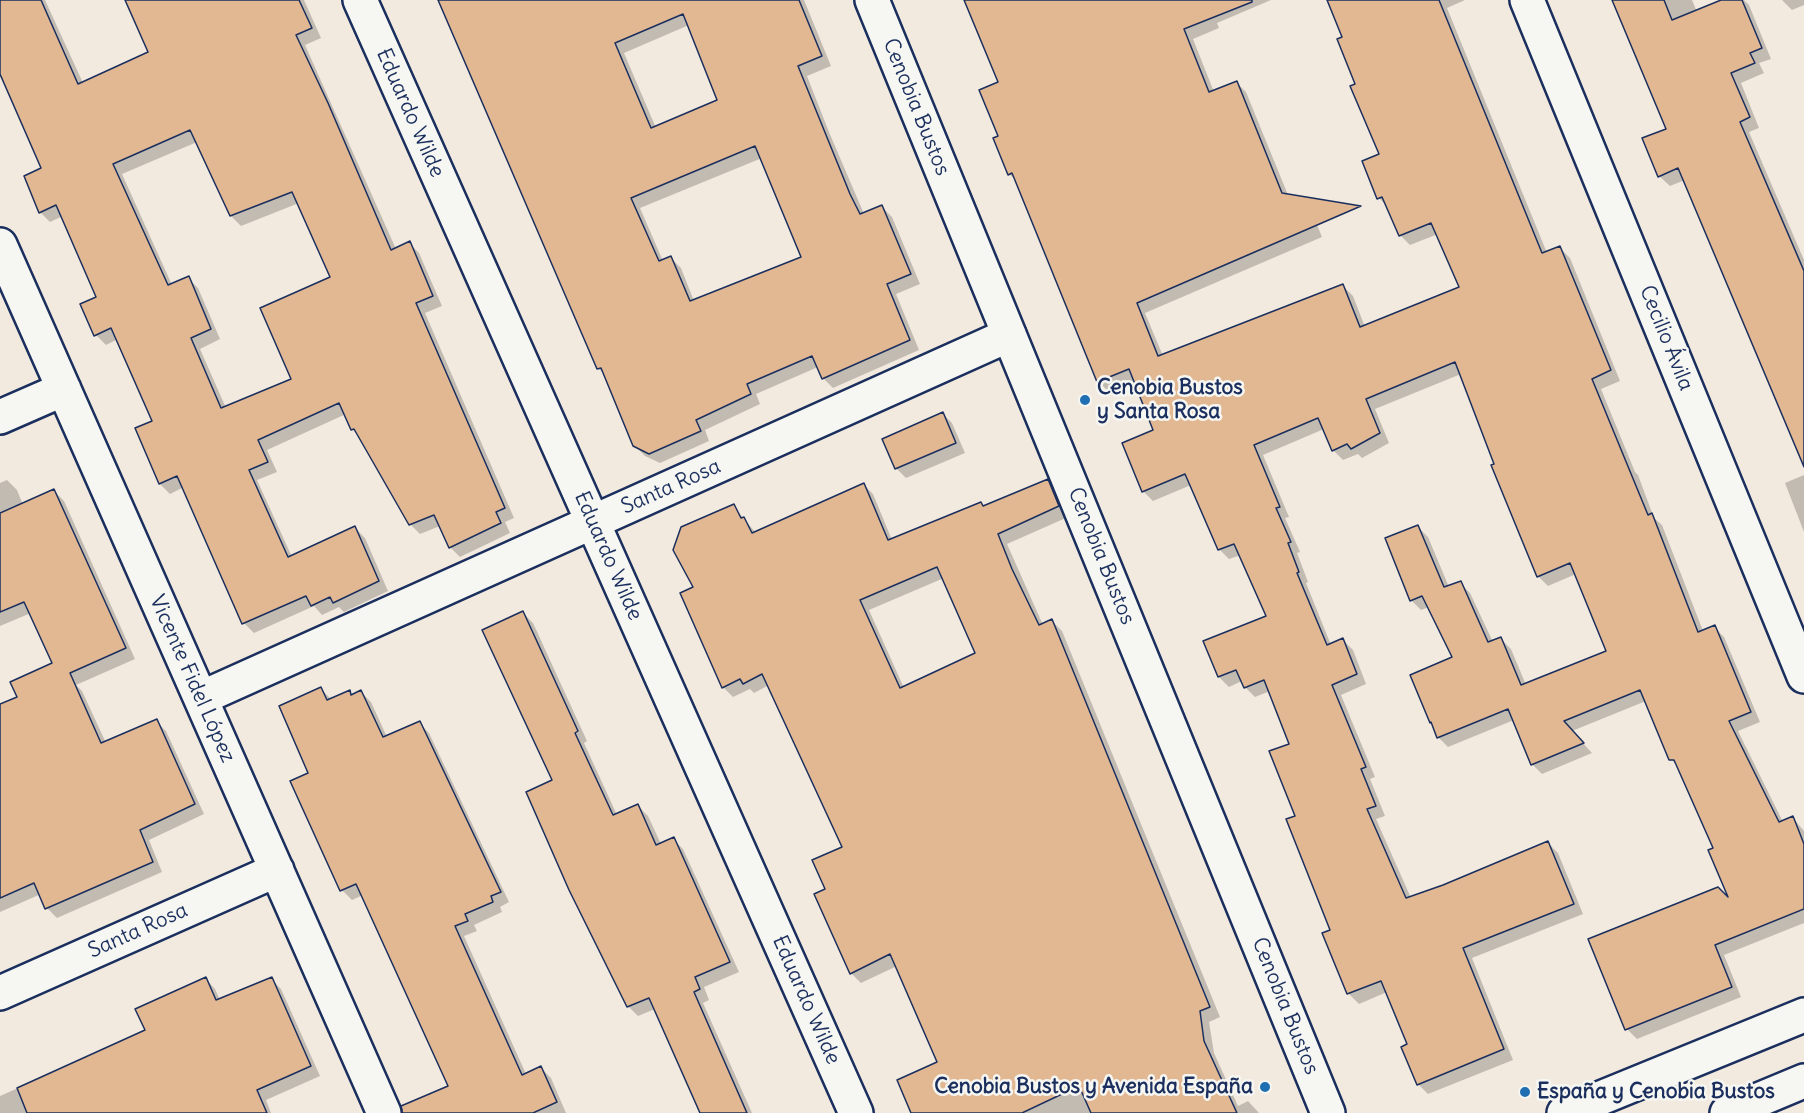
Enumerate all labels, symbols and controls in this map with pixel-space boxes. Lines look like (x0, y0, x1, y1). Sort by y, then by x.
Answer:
street label: Cenobia Bustos (877, 35, 955, 179)
street label: Eduardo Wilde (370, 45, 450, 181)
street label: Cecilio Ávila (1634, 282, 1698, 394)
place label: Cenobia Bustos y Santa Rosa (1097, 375, 1243, 425)
marker: Cenobia Bustos y Santa Rosa (1078, 393, 1092, 407)
street label: Santa Rosa (617, 454, 725, 520)
street label: Cenobia Bustos (1062, 484, 1140, 628)
street label: Eduardo Wilde (568, 488, 648, 624)
street label: Vicente Fidel López (144, 591, 240, 767)
street label: Santa Rosa (84, 898, 192, 964)
street label: Eduardo Wilde (766, 932, 846, 1068)
street label: Cenobia Bustos (1246, 934, 1324, 1078)
place label: Cenobia Bustos y Avenida España (934, 1074, 1253, 1100)
place label: España y Cenobia Bustos (1537, 1079, 1775, 1105)
marker: Cenobia Bustos y Avenida España (1258, 1080, 1272, 1094)
marker: España y Cenobia Bustos (1518, 1085, 1532, 1099)

